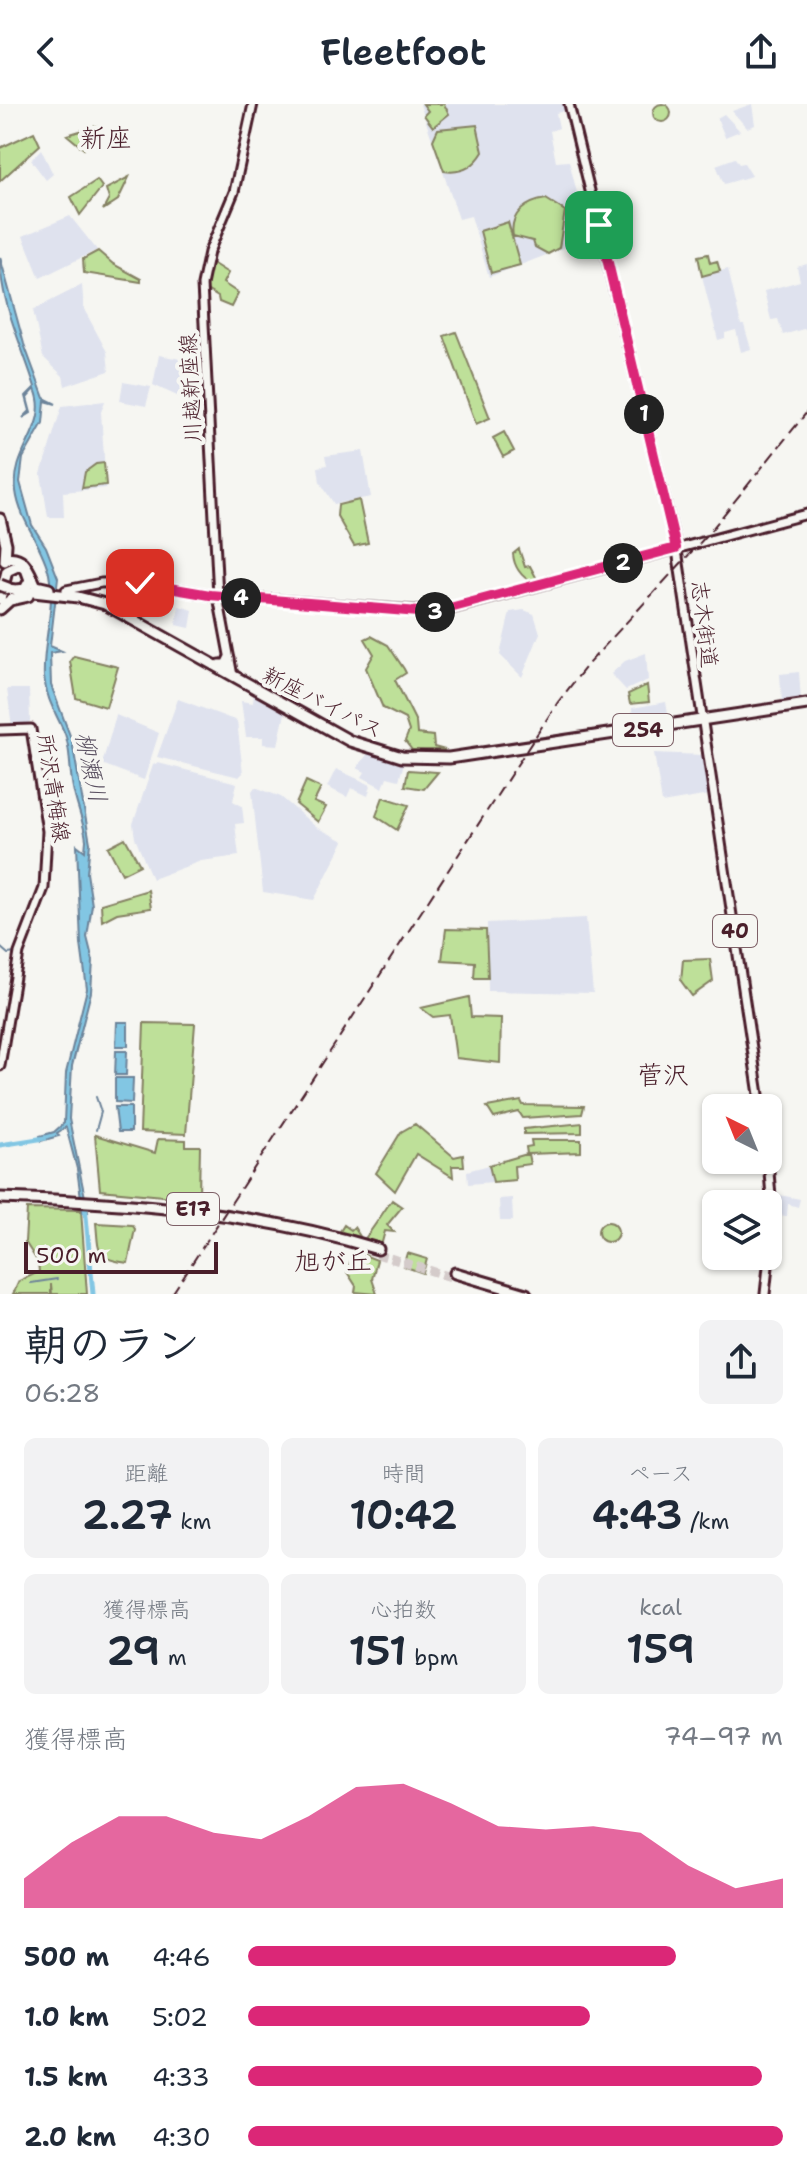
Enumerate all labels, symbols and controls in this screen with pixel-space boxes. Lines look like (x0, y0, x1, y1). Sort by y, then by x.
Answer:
text: Fleetfoot (321, 28, 487, 77)
icon: back (24, 30, 68, 74)
icon: share (739, 30, 783, 74)
district label: 新座 (80, 120, 132, 155)
pin (565, 191, 633, 259)
icon: arrive (577, 203, 621, 247)
street label: 川越新座線 (173, 332, 208, 444)
pin: 1 (624, 394, 664, 434)
text: 1 (639, 399, 649, 428)
pin: 2 (603, 543, 643, 583)
text: 2 (615, 548, 631, 577)
pin (106, 549, 174, 617)
icon: check (118, 561, 162, 605)
pin: 4 (221, 578, 261, 618)
street label: 志木街道 (685, 579, 724, 670)
text: 4 (233, 583, 249, 612)
pin: 3 (415, 592, 455, 632)
text: 3 (427, 597, 443, 626)
street label: 新座バイパス (258, 660, 388, 745)
road number: 254 (613, 714, 673, 746)
water label: 柳瀬川 (68, 728, 114, 806)
street label: 所沢青梅線 (31, 731, 76, 845)
road number: 40 (713, 915, 757, 947)
district label: 菅沢 (637, 1057, 689, 1092)
north arrow (702, 1094, 782, 1174)
map controls (702, 1094, 782, 1270)
button: layers (702, 1190, 782, 1270)
road number: E17 (167, 1193, 219, 1225)
scale bar (24, 1238, 218, 1274)
text: 500 m (36, 1241, 106, 1270)
district label: 旭が丘 (294, 1243, 372, 1278)
text: 朝のラン (24, 1315, 200, 1374)
button: share (699, 1320, 783, 1404)
text: 06:28 (24, 1375, 100, 1410)
text: 距離 (124, 1459, 169, 1488)
text: 時間 (381, 1459, 426, 1488)
text: ペース (628, 1459, 693, 1488)
text: 2.27 (82, 1488, 173, 1542)
text: 10:42 (349, 1488, 458, 1542)
text: 4:43 (592, 1488, 683, 1542)
text: km (173, 1507, 211, 1536)
text: /km (683, 1507, 729, 1536)
text: kcal (639, 1593, 682, 1622)
text: 獲得標高 (102, 1595, 191, 1624)
text: 心拍数 (370, 1595, 437, 1624)
text: 159 (626, 1622, 695, 1676)
text: 29 (106, 1624, 160, 1678)
text: 151 (348, 1624, 407, 1678)
text: m (160, 1643, 187, 1672)
text: bpm (407, 1643, 459, 1672)
text: 74–97 m (663, 1718, 783, 1753)
text: 獲得標高 (24, 1721, 128, 1756)
text: 500 m (24, 1939, 109, 1974)
text: 4:46 (152, 1939, 211, 1974)
text: 1.0 km (24, 1999, 109, 2034)
text: 5:02 (152, 1999, 208, 2034)
text: 1.5 km (24, 2059, 108, 2094)
text: 4:33 (152, 2059, 210, 2094)
text: 2.0 km (24, 2119, 116, 2154)
text: 4:30 (152, 2119, 211, 2154)

